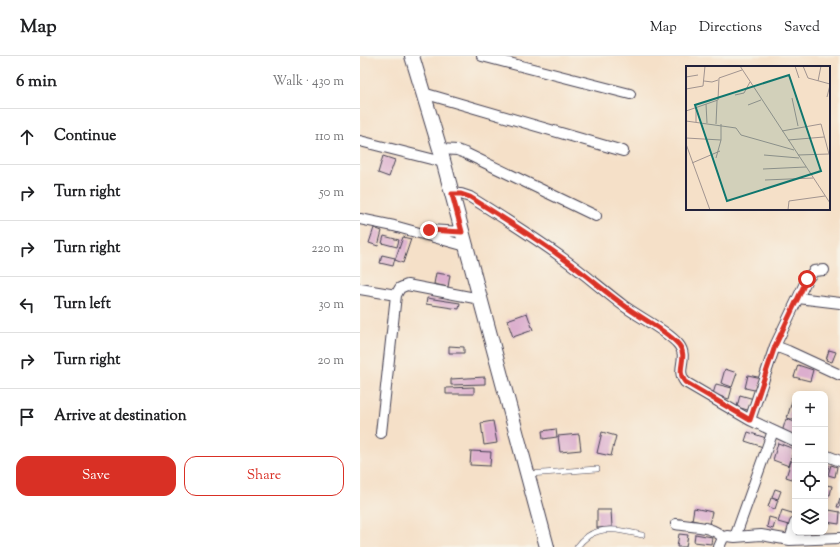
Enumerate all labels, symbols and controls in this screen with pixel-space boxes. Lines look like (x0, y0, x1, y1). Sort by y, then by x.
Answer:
text: Map (20, 14, 57, 41)
text: Map (650, 18, 677, 38)
text: Directions (699, 18, 762, 38)
text: Saved (784, 18, 820, 38)
inset map (686, 66, 830, 210)
text: 6 min (16, 70, 57, 94)
text: Walk · 430 m (273, 73, 344, 91)
icon: ahead (16, 126, 38, 148)
text: Continue (54, 126, 116, 147)
text: 110 m (315, 128, 344, 146)
icon: right (16, 182, 38, 204)
text: Turn right (54, 182, 120, 203)
text: 50 m (319, 184, 344, 202)
route end (420, 221, 438, 239)
icon: right (16, 238, 38, 260)
text: Turn right (54, 238, 120, 259)
text: 220 m (311, 240, 344, 258)
route start (798, 270, 816, 288)
icon: left (16, 294, 38, 316)
text: Turn left (54, 294, 111, 315)
text: 30 m (318, 296, 344, 314)
icon: right (16, 350, 38, 372)
text: Turn right (54, 350, 120, 371)
text: 20 m (318, 352, 344, 370)
map controls (792, 391, 828, 535)
button: + (792, 391, 828, 427)
icon: arrive (16, 406, 38, 428)
text: Arrive at destination (54, 406, 187, 427)
button: − (792, 427, 828, 463)
button: Save (16, 456, 176, 496)
button: Share (184, 456, 344, 496)
button: locate (792, 463, 828, 499)
button: layers (792, 499, 828, 535)

